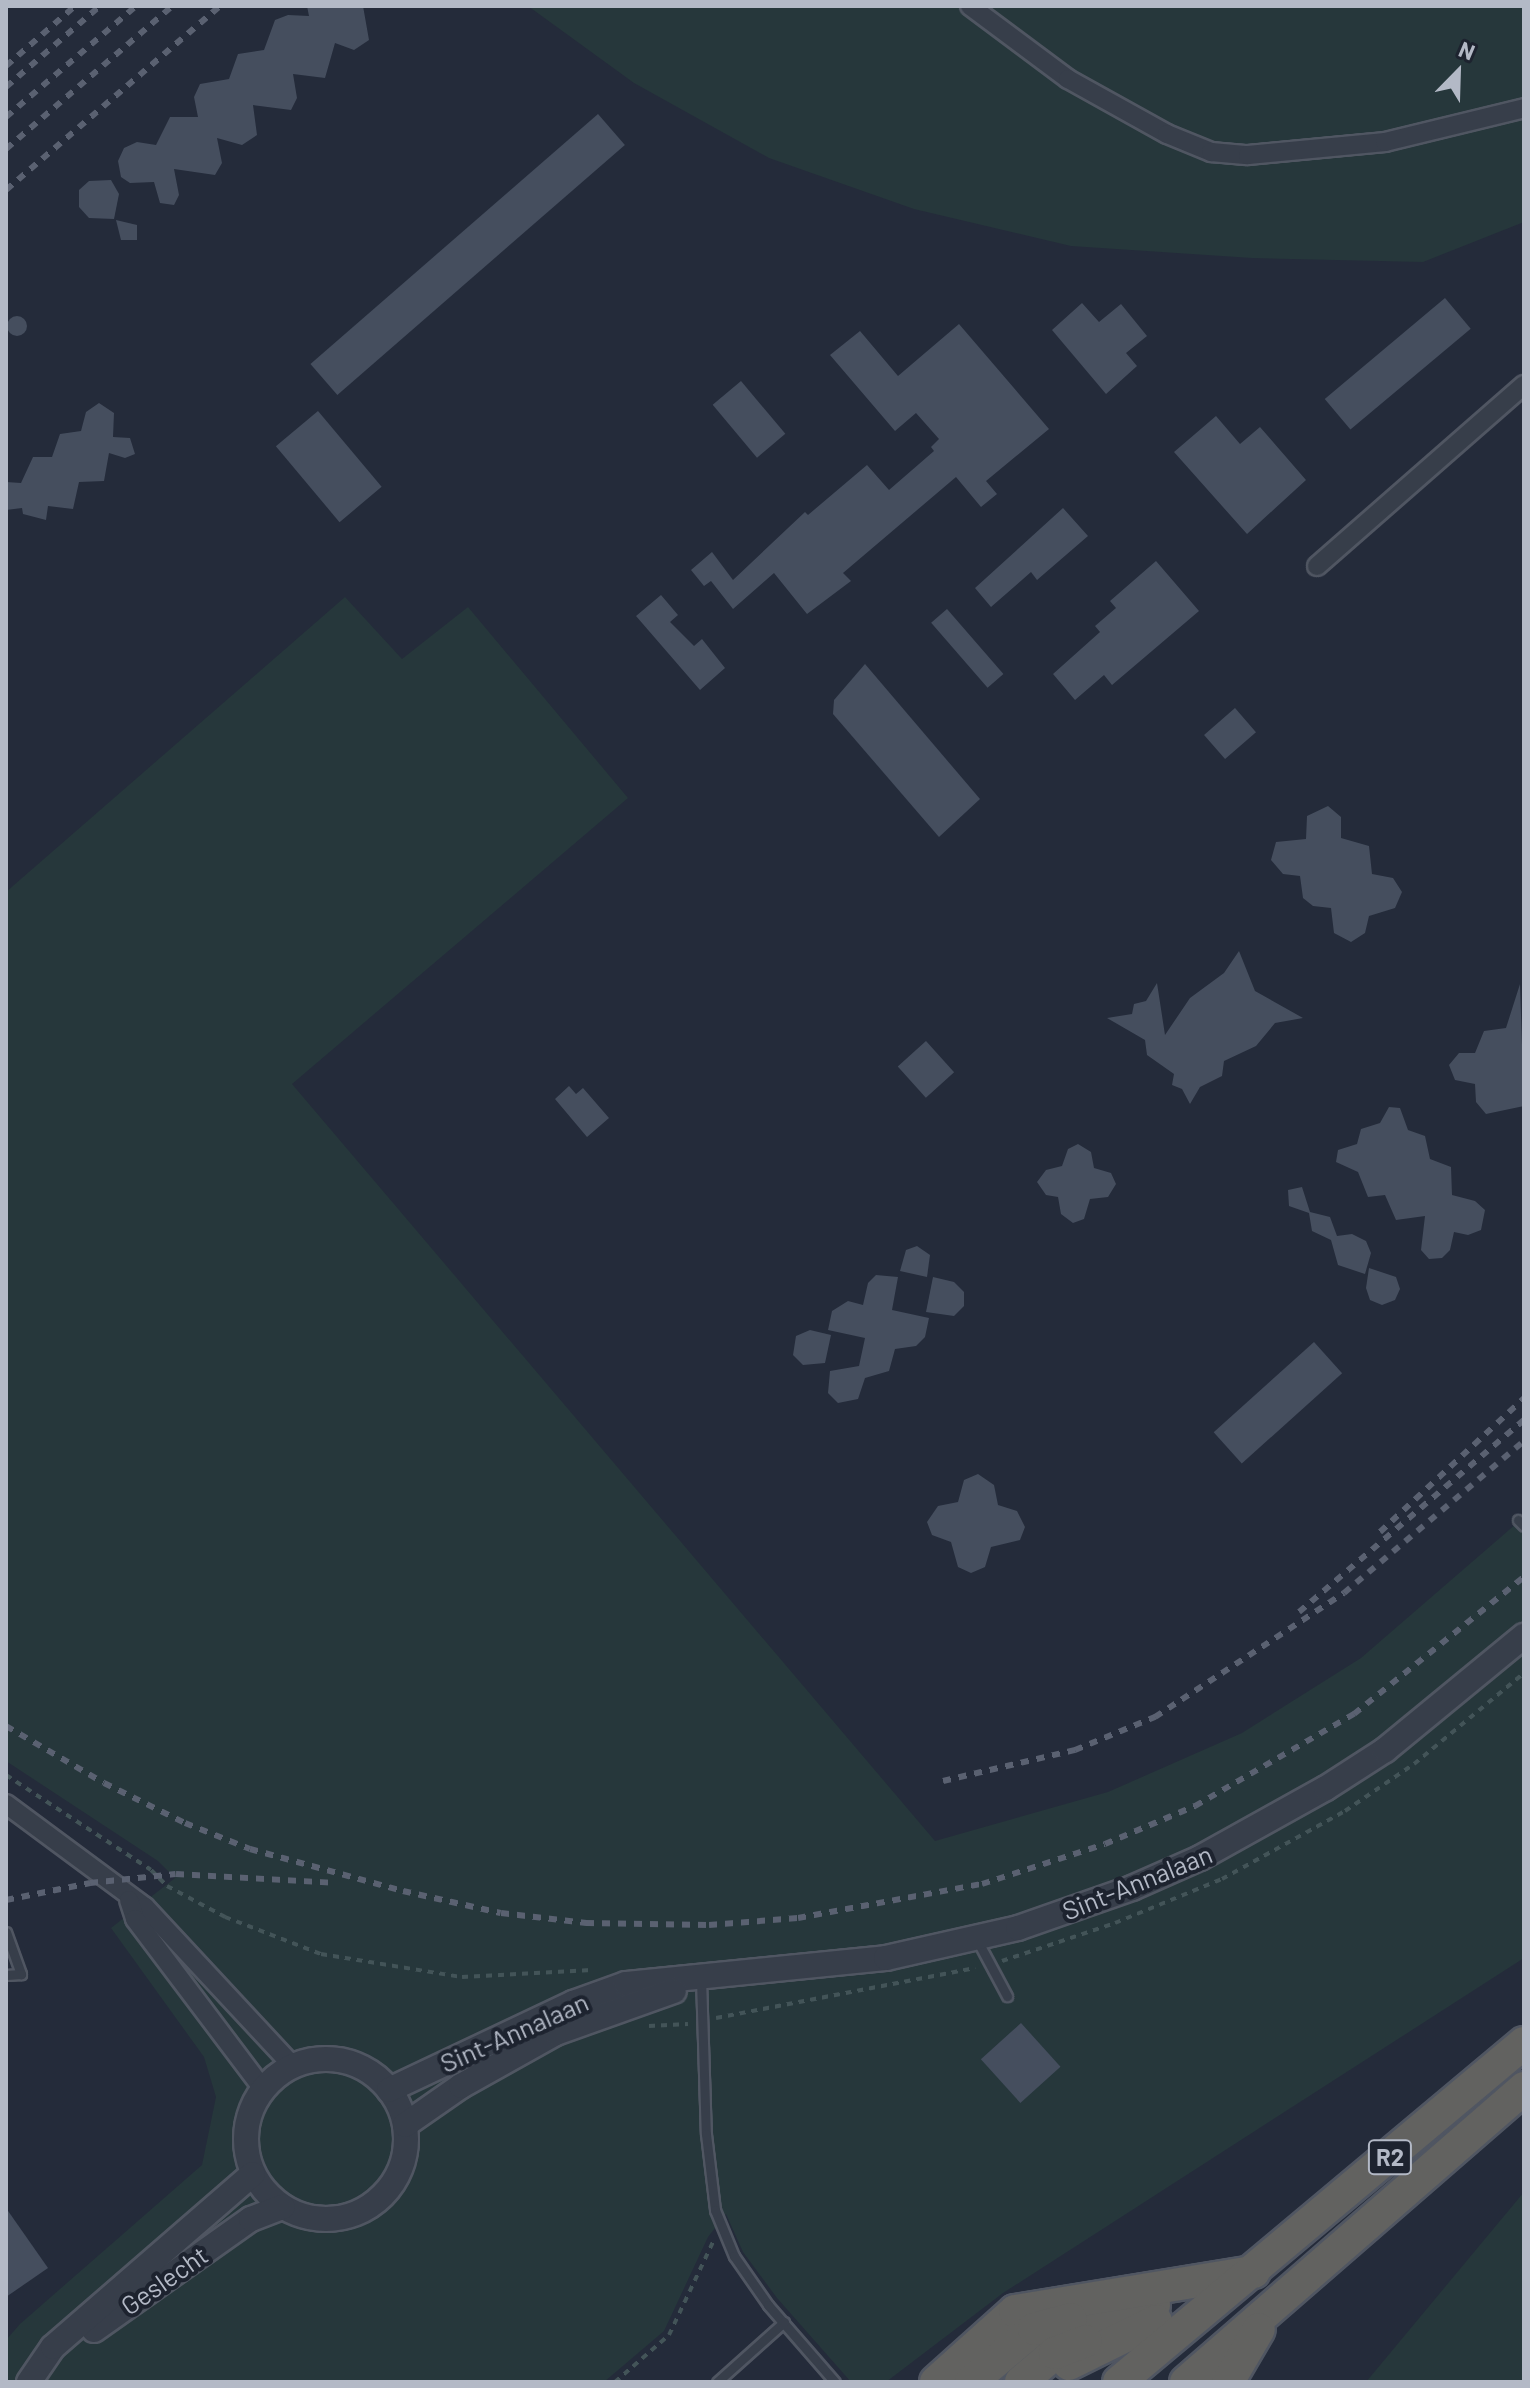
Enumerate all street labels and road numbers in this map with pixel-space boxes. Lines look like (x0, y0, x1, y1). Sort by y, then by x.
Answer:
street label: Sint-Annalaan (1058, 1838, 1216, 1926)
street label: Sint-Annalaan (435, 1985, 593, 2079)
road number: R2 (1366, 2137, 1414, 2177)
street label: Geslecht (115, 2239, 213, 2321)

